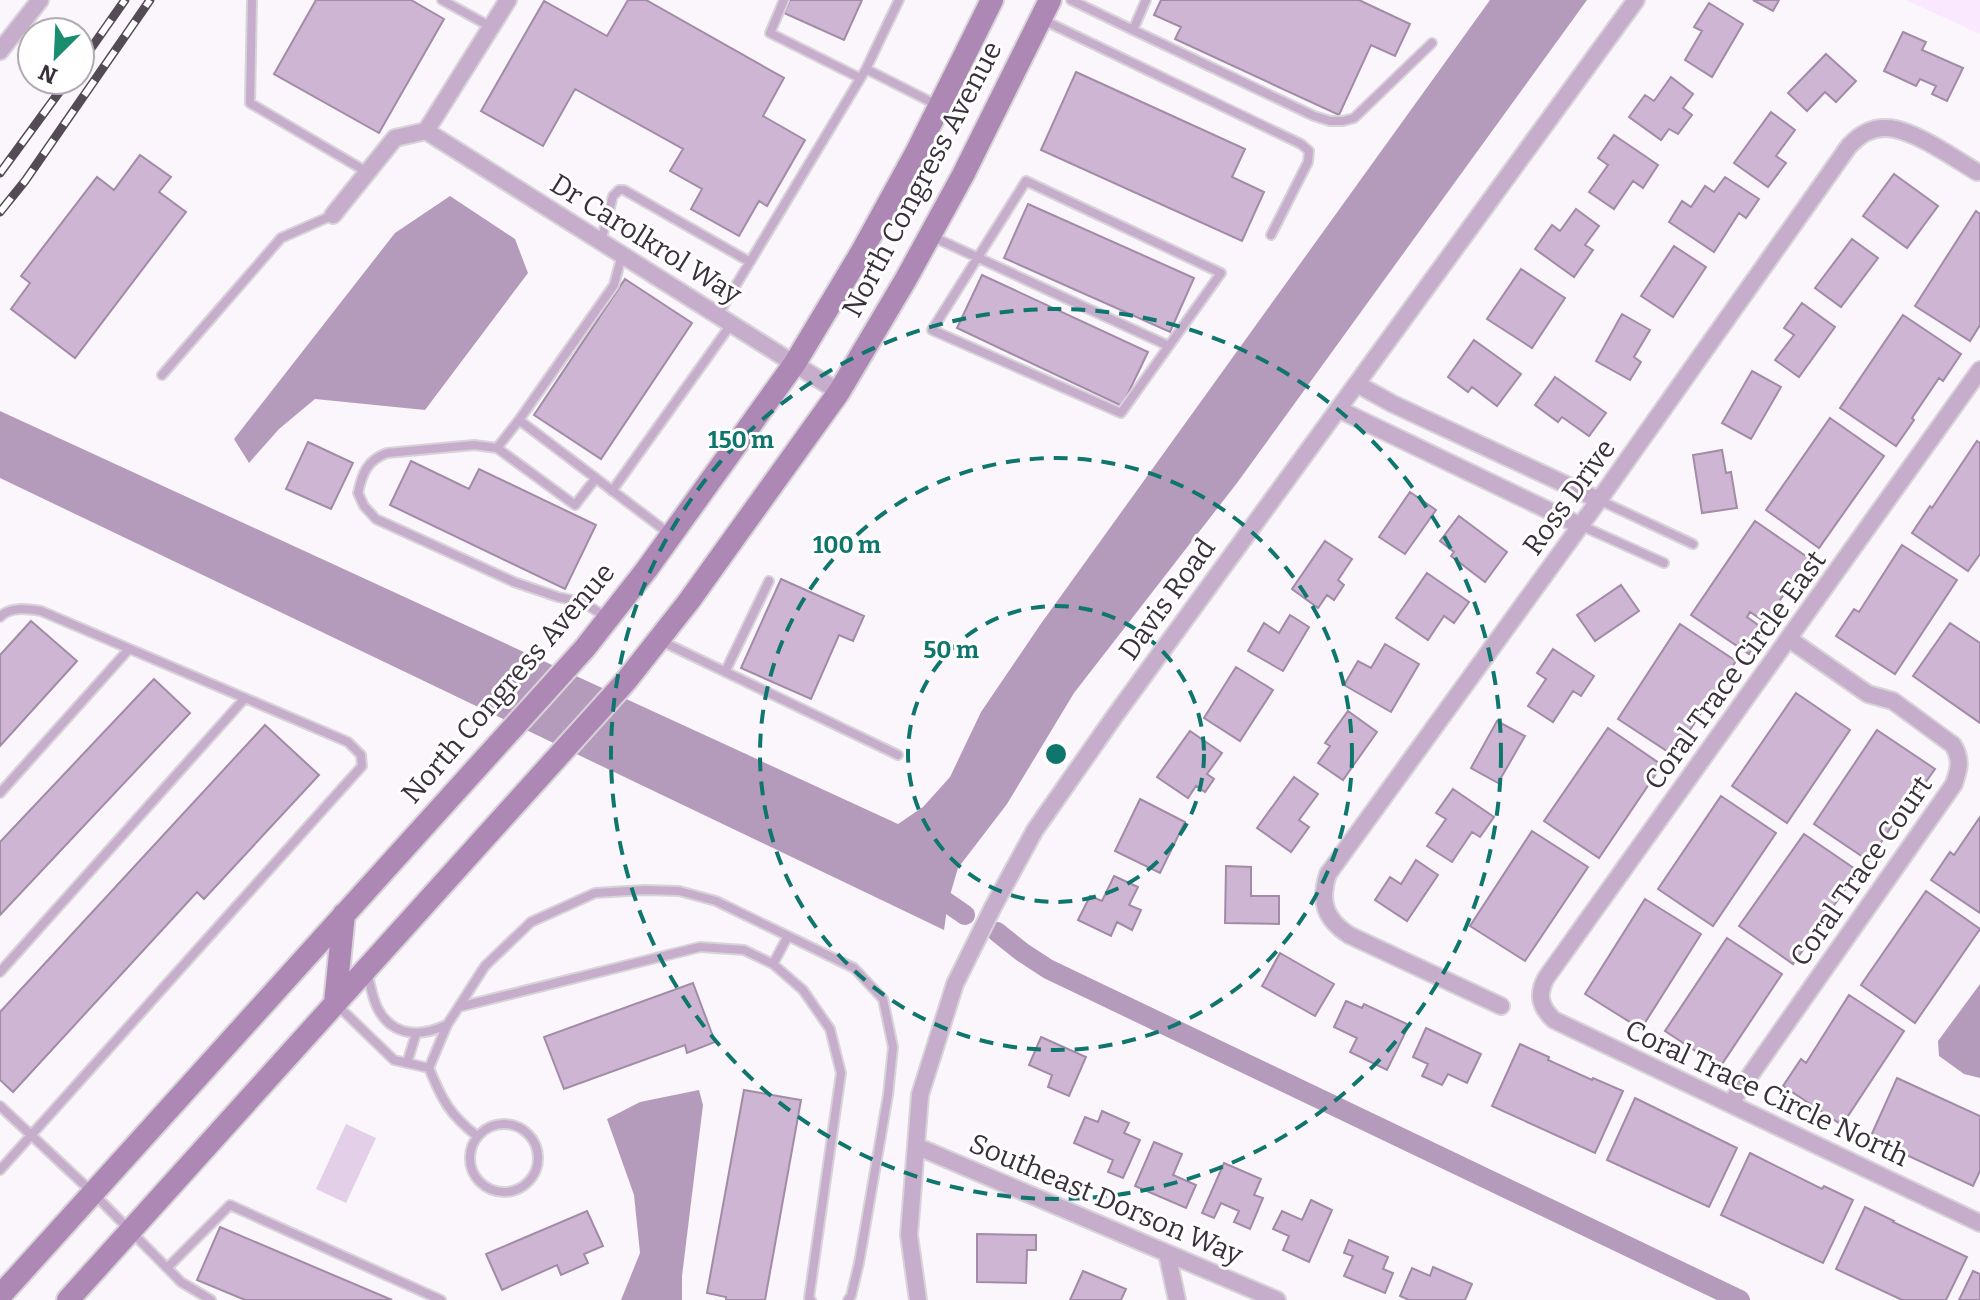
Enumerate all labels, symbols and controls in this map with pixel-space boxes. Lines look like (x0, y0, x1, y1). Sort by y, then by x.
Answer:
north arrow (16, 16, 96, 96)
street label: North Congress Avenue (835, 36, 1009, 322)
text: N (35, 58, 61, 90)
street label: Dr Carolkrol Way (544, 167, 748, 311)
text: 150 m (708, 426, 774, 454)
street label: Ross Drive (1516, 433, 1622, 561)
text: 100 m (813, 531, 881, 559)
street label: Davis Road (1112, 532, 1222, 666)
street label: Coral Trace Circle East (1637, 544, 1833, 796)
street label: North Congress Avenue (395, 556, 621, 810)
text: 50 m (923, 636, 979, 664)
centre of rings (1042, 740, 1070, 768)
street label: Coral Trace Court (1783, 770, 1939, 972)
street label: Coral Trace Circle North (1620, 1013, 1914, 1173)
street label: Southeast Dorson Way (965, 1127, 1248, 1272)

